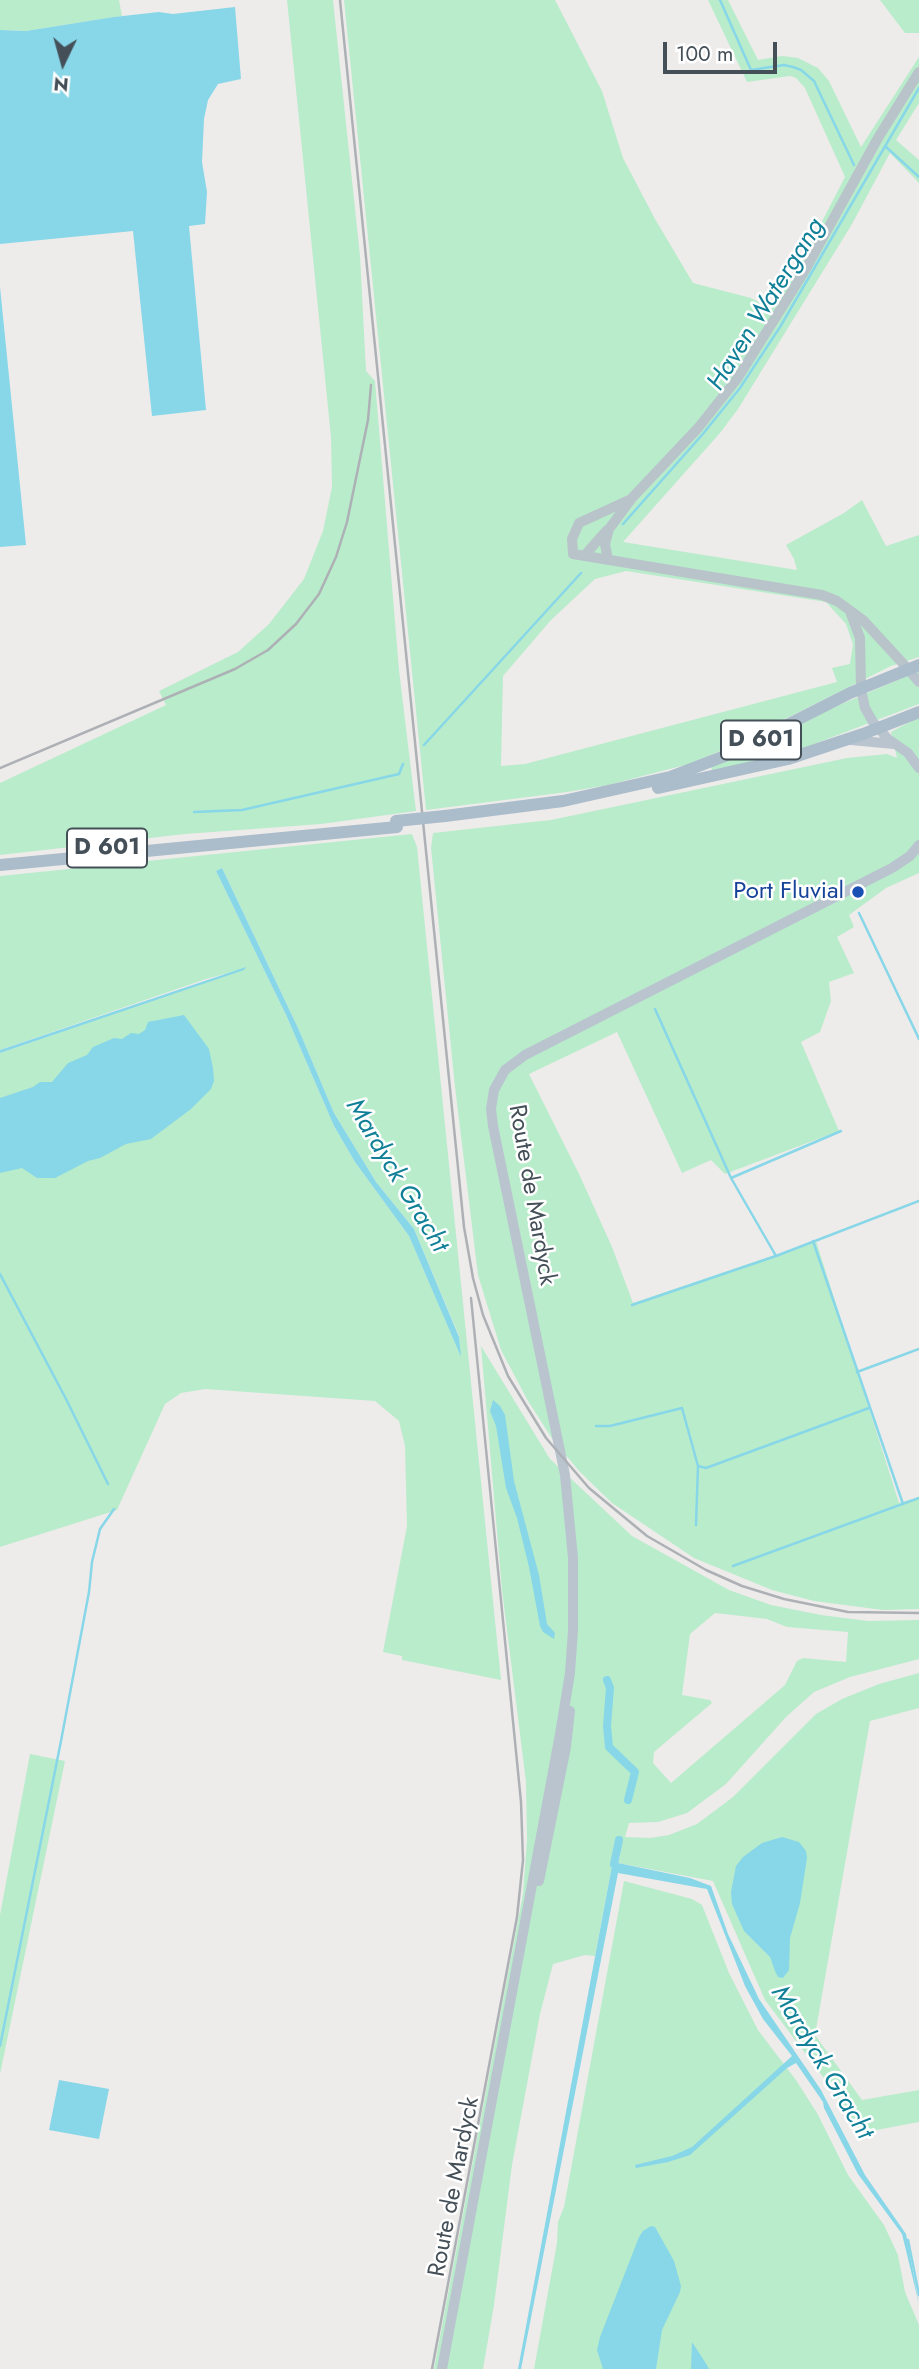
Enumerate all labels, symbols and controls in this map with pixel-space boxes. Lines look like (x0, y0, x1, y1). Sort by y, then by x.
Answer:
north arrow (28, 28, 98, 98)
scale bar (667, 28, 781, 72)
text: 100 m (676, 39, 733, 69)
text: N (52, 70, 70, 99)
water label: Haven Watergang (701, 213, 833, 397)
road number: D 601 (721, 720, 801, 760)
road number: D 601 (67, 828, 147, 868)
place label: Port Fluvial (733, 878, 844, 906)
marker: Port Fluvial (850, 884, 866, 900)
water label: Mardyck Gracht (338, 1094, 454, 1258)
street label: Route de Mardyck (501, 1102, 561, 1288)
water label: Mardyck Gracht (763, 1981, 879, 2145)
street label: Route de Mardyck (423, 2095, 487, 2279)

